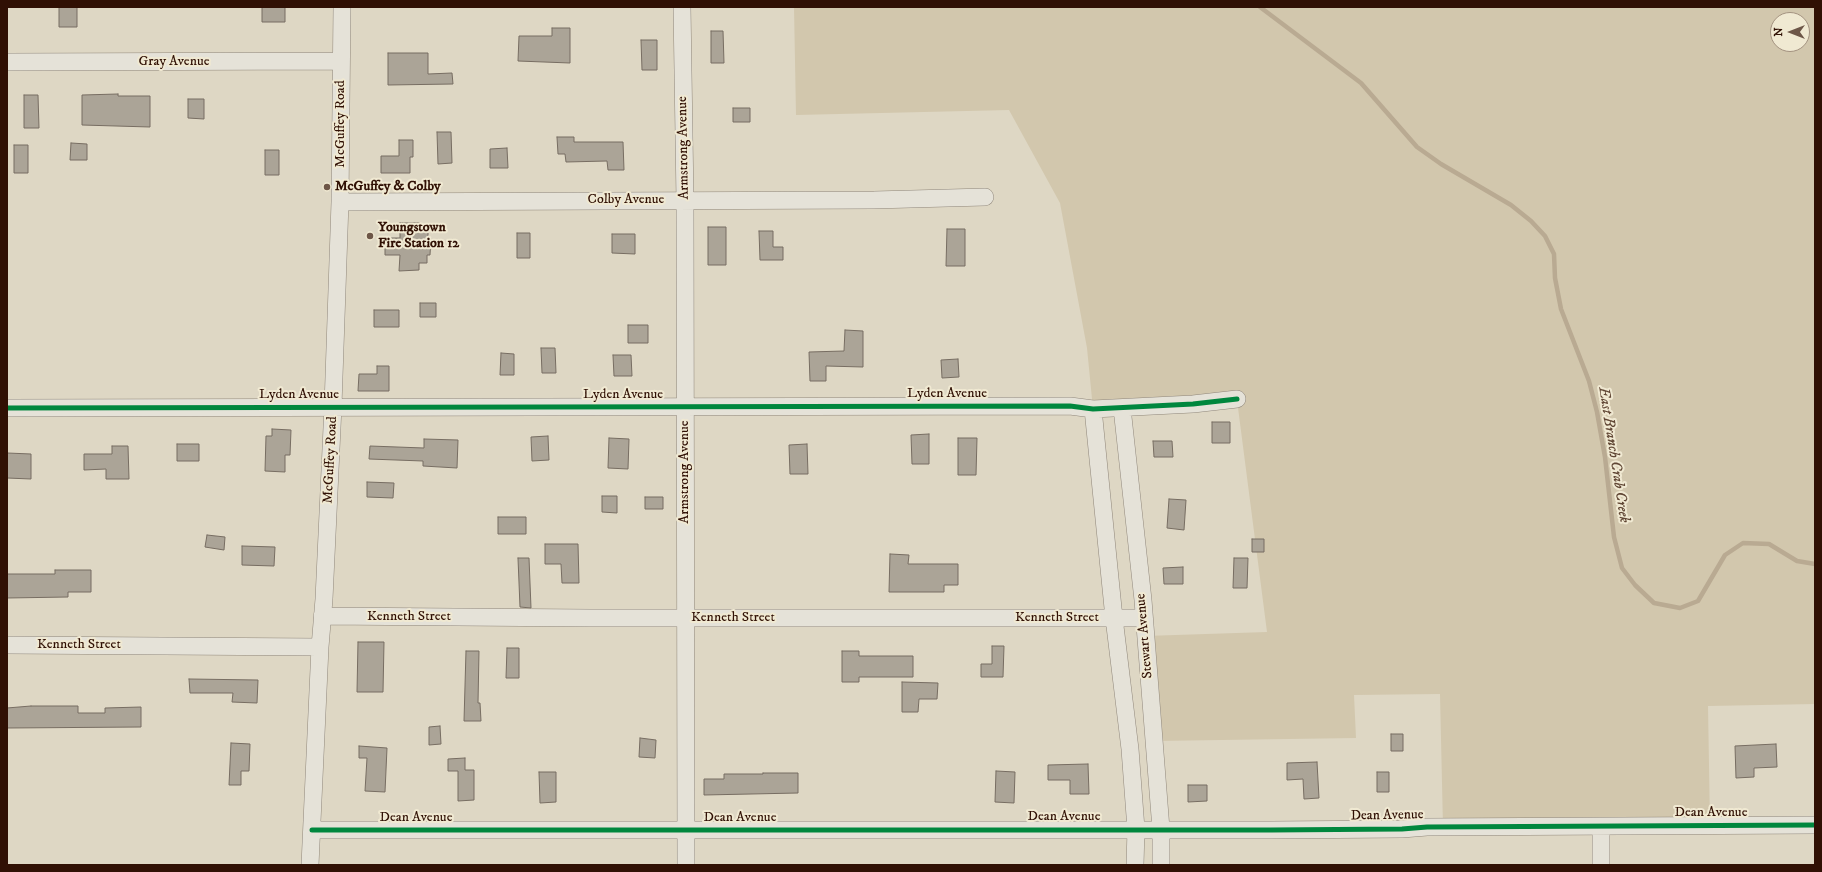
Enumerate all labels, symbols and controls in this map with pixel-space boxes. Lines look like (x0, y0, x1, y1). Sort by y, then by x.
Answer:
north arrow (1770, 12, 1810, 52)
text: N (1772, 27, 1786, 37)
street label: Gray Avenue (139, 54, 209, 70)
street label: McGuffey Road (333, 80, 349, 168)
street label: Armstrong Avenue (675, 96, 693, 200)
place label: McGuffey & Colby (335, 179, 441, 195)
marker: McGuffey & Colby (322, 182, 332, 192)
street label: Colby Avenue (588, 192, 664, 208)
place label: Youngstown Fire Station 12 (378, 220, 459, 252)
marker: Youngstown Fire Station 12 (365, 231, 375, 241)
street label: Lyden Avenue (907, 386, 987, 402)
water label: East Branch Crab Creek (1593, 386, 1633, 524)
street label: Lyden Avenue (259, 387, 339, 403)
street label: Lyden Avenue (583, 387, 663, 403)
street label: McGuffey Road (320, 416, 342, 504)
street label: Armstrong Avenue (677, 420, 693, 524)
street label: Stewart Avenue (1133, 593, 1157, 679)
street label: Kenneth Street (367, 609, 451, 625)
street label: Kenneth Street (691, 610, 775, 626)
street label: Kenneth Street (1015, 610, 1099, 626)
street label: Kenneth Street (37, 637, 121, 653)
street label: Dean Avenue (1675, 805, 1747, 821)
street label: Dean Avenue (1350, 807, 1424, 825)
street label: Dean Avenue (1028, 809, 1100, 825)
street label: Dean Avenue (380, 810, 452, 826)
street label: Dean Avenue (704, 810, 776, 826)

